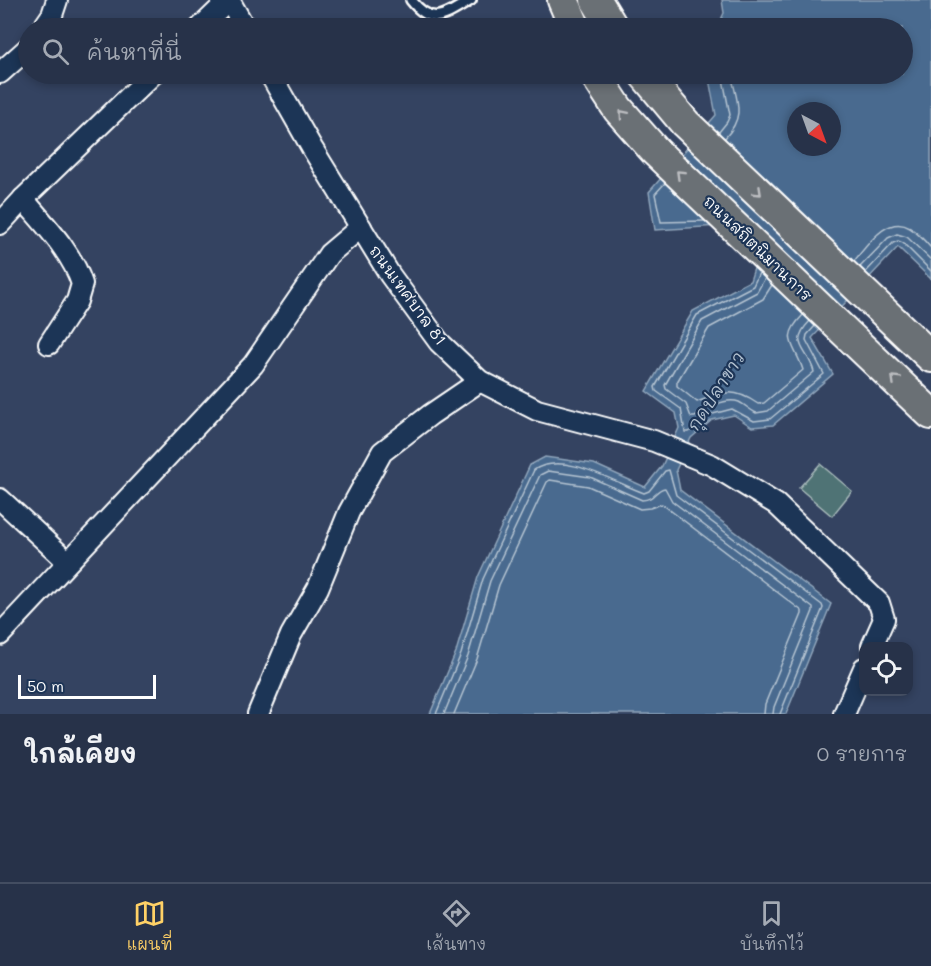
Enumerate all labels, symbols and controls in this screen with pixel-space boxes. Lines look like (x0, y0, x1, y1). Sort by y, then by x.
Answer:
search box (18, 18, 913, 84)
icon: search (39, 35, 72, 68)
text: ค้นหาที่นี่ (87, 37, 182, 66)
north arrow (787, 102, 841, 156)
one-way arrow (619, 111, 630, 121)
one-way arrow (676, 170, 686, 181)
one-way arrow (751, 185, 762, 196)
street label: ถนนสถิตนิมานการ (699, 190, 817, 305)
street label: ถนนเทศบาล 81 (365, 240, 452, 349)
water label: กุดปลาขาว (680, 347, 752, 437)
one-way arrow (891, 375, 902, 386)
map controls (859, 642, 913, 696)
button: locate (859, 642, 913, 696)
scale bar (18, 672, 156, 700)
text: 50 m (27, 675, 64, 696)
text: ใกล้เคียง (24, 736, 136, 770)
text: 0 รายการ (817, 740, 907, 766)
tab: แผนที่ (127, 897, 173, 954)
tab: เส้นทาง (427, 897, 486, 954)
tab: บันทึกไว้ (740, 897, 804, 954)

